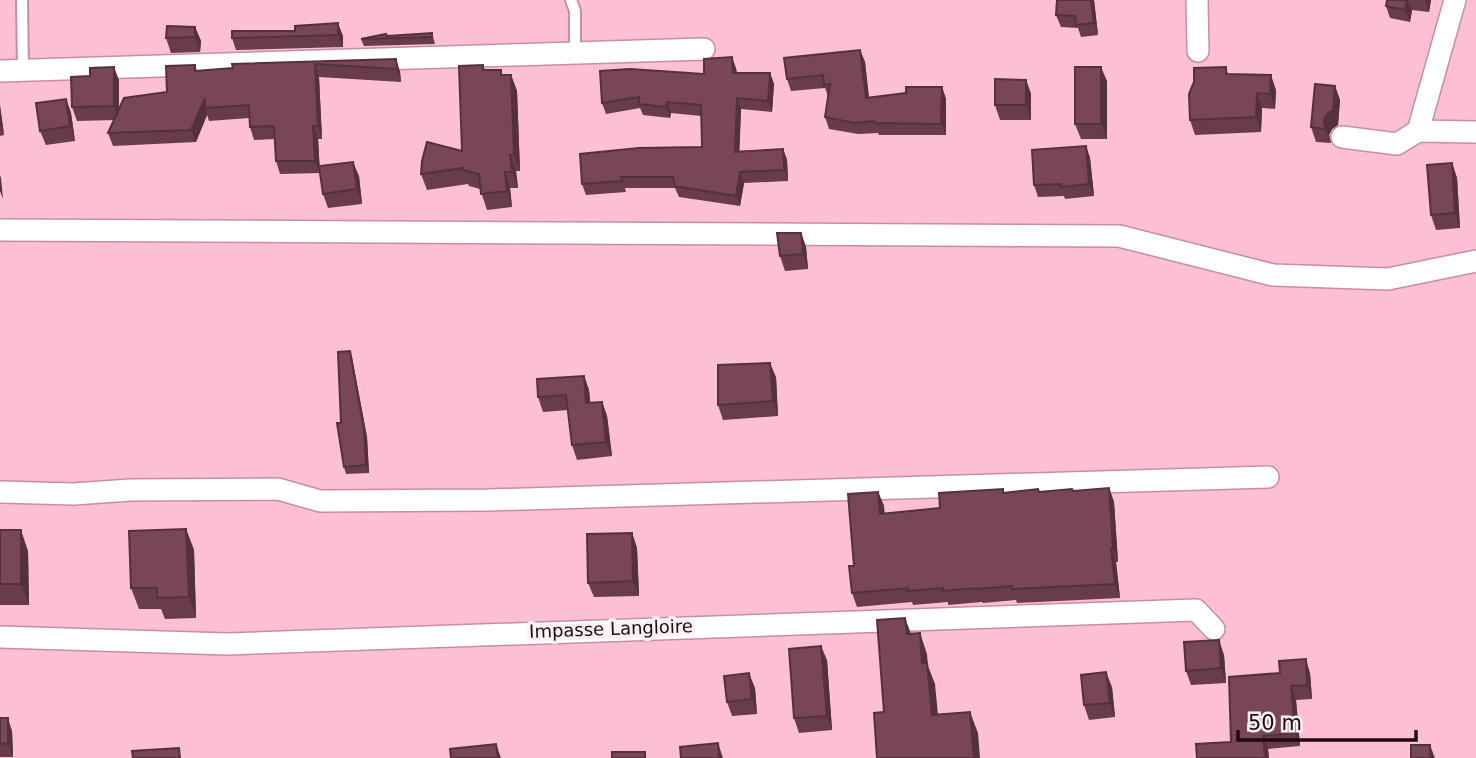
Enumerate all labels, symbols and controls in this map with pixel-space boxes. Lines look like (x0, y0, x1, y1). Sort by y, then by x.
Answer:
street label: Impasse Langloire (529, 615, 693, 642)
scale bar (1238, 698, 1416, 742)
text: 50 m (1248, 711, 1302, 735)

